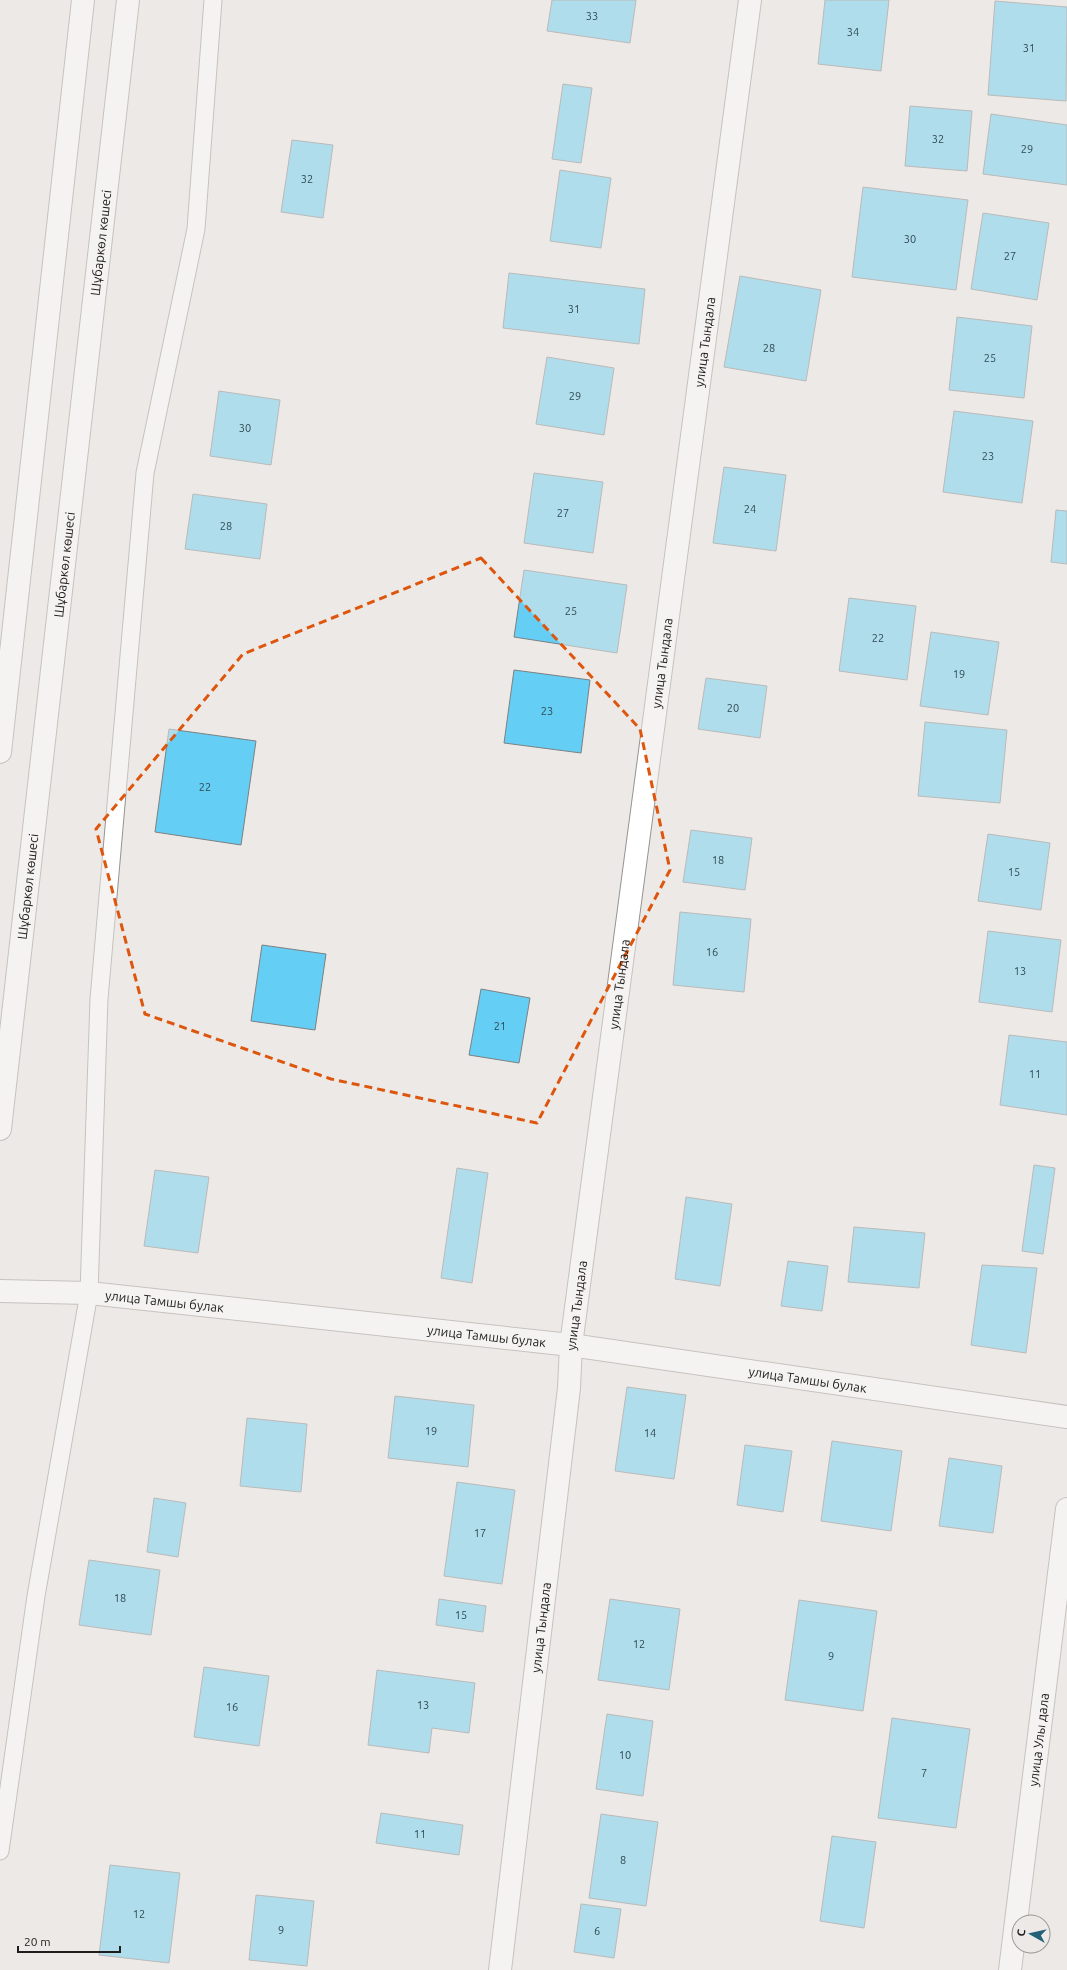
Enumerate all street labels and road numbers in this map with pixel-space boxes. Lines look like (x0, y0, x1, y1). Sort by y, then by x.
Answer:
street label: Шұбаркөл көшесі (88, 189, 113, 296)
street label: улица Тындала (692, 296, 717, 388)
street label: Шұбаркөл көшесі (51, 511, 77, 618)
street label: улица Тындала (649, 617, 675, 709)
street label: Шұбаркөл көшесі (15, 833, 40, 940)
street label: улица Тындала (606, 938, 632, 1030)
street label: улица Тындала (564, 1259, 589, 1351)
street label: улица Тамшы булак (104, 1288, 225, 1315)
street label: улица Тамшы булак (427, 1323, 547, 1349)
street label: улица Тамшы булак (748, 1364, 868, 1395)
street label: улица Тындала (528, 1581, 553, 1673)
street label: улица Улы дала (1026, 1692, 1051, 1787)

